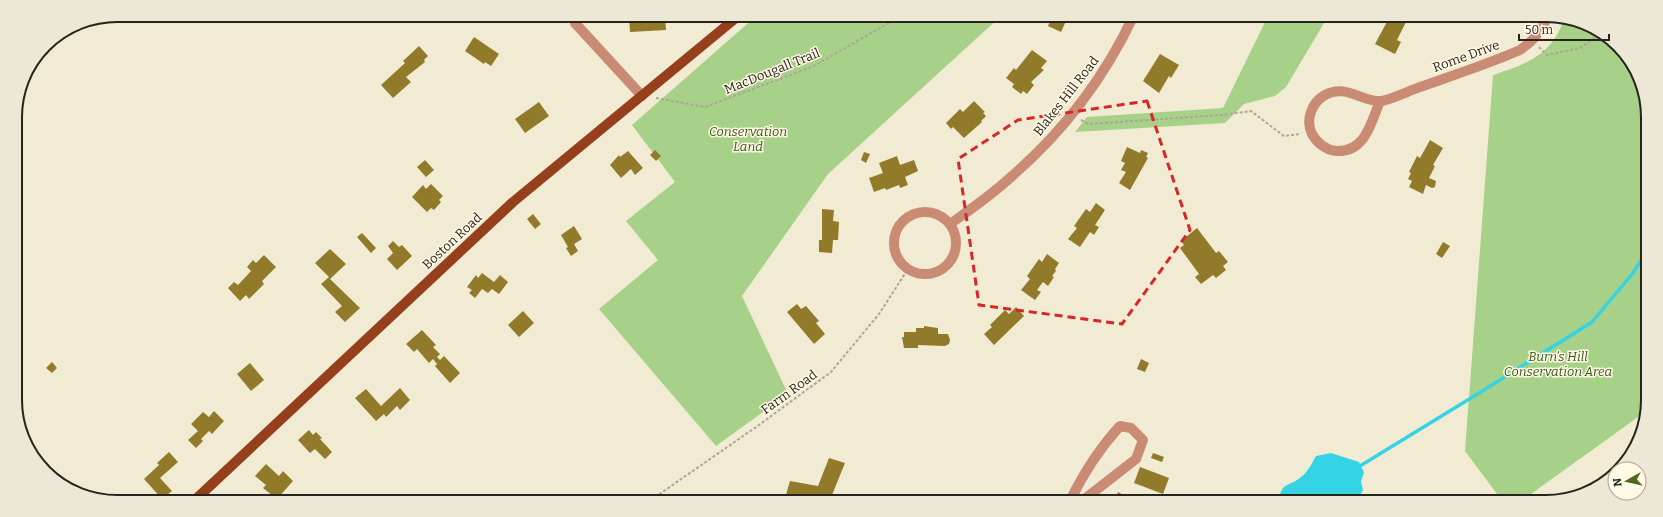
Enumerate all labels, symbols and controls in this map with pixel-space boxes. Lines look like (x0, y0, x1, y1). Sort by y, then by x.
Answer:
scale bar (1519, 16, 1609, 42)
text: 50 m (1525, 23, 1554, 37)
street label: Rome Drive (1431, 37, 1501, 75)
street label: MacDougall Trail (722, 45, 822, 97)
street label: Blakes Hill Road (1030, 53, 1102, 139)
park label: Conservation Land (709, 124, 787, 154)
street label: Boston Road (419, 210, 485, 272)
park label: Burn’s Hill Conservation Area (1504, 349, 1612, 379)
street label: Farm Road (758, 367, 820, 417)
north arrow (1607, 461, 1647, 501)
text: N (1610, 477, 1625, 487)

